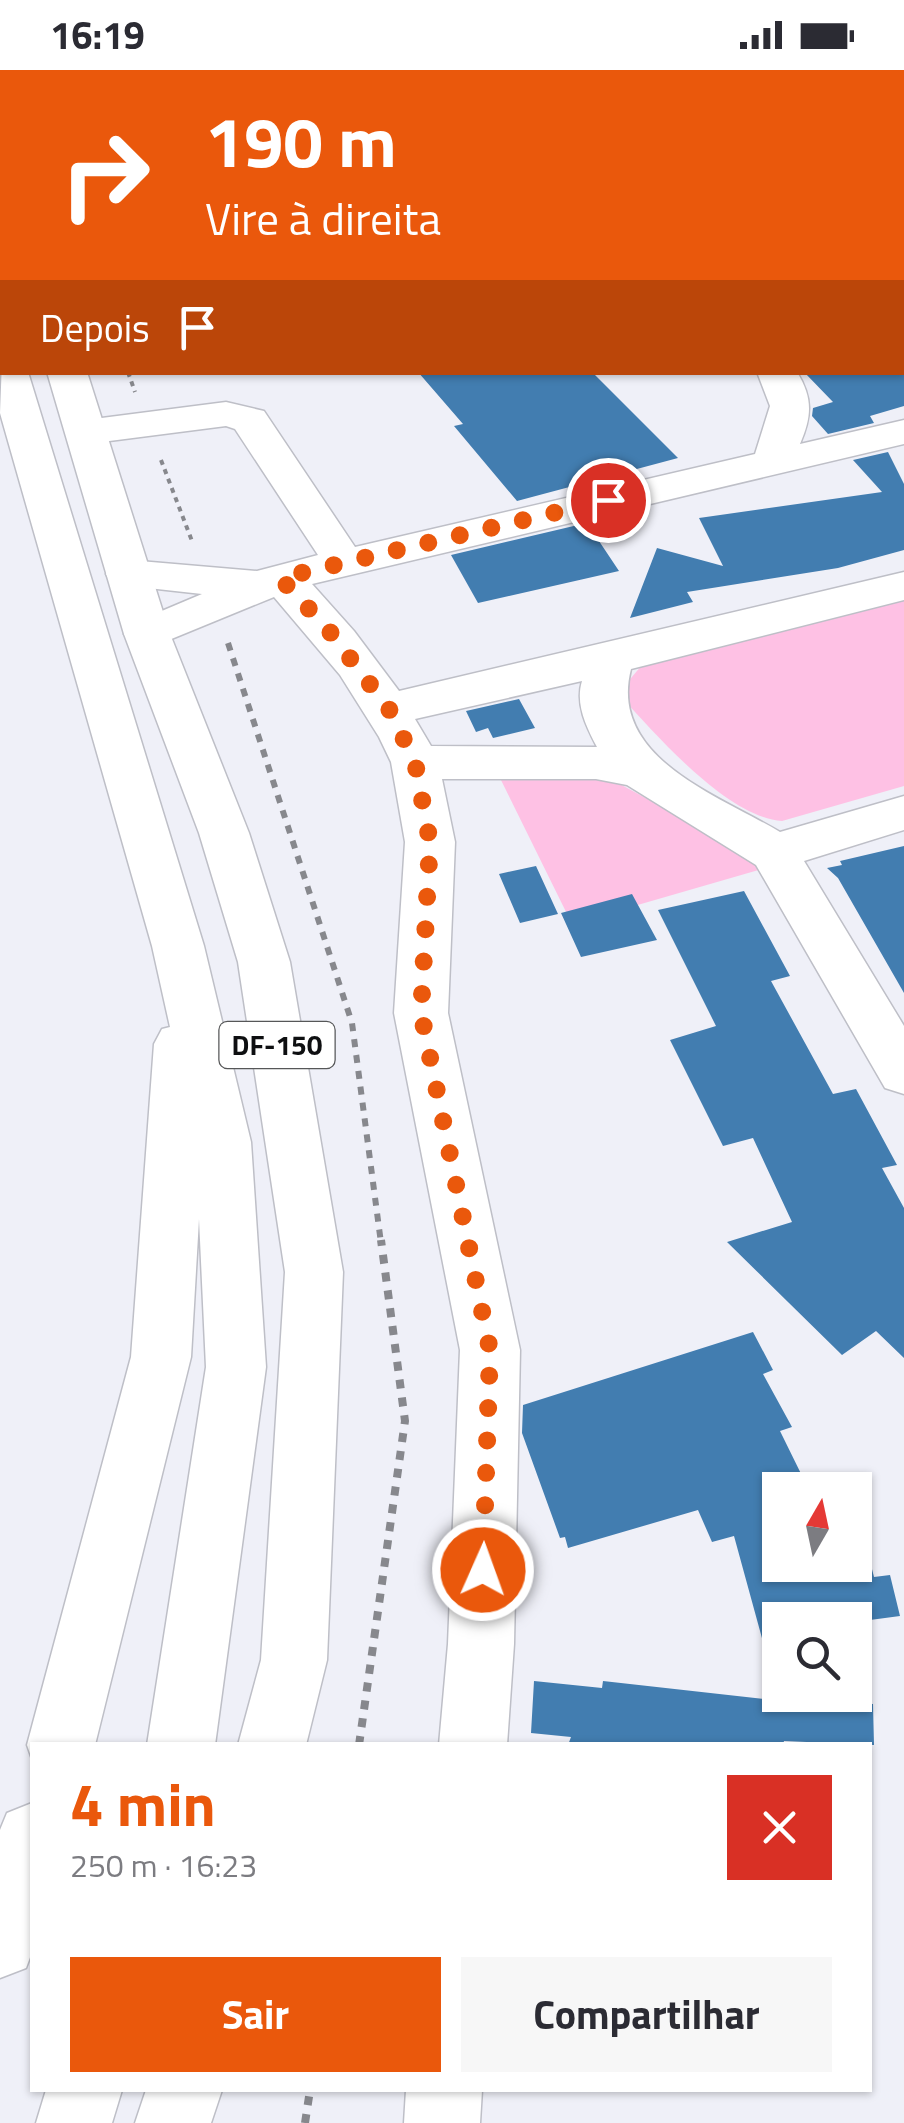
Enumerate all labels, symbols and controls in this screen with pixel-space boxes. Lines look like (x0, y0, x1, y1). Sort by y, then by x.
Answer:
text: 16:19 (50, 6, 145, 64)
text: 190 m (205, 88, 397, 194)
icon: right (40, 110, 170, 240)
text: Vire à direita (205, 184, 441, 252)
text: Depois (40, 299, 150, 357)
icon: arrive (170, 300, 225, 355)
pin (566, 458, 651, 543)
icon: arrive (581, 473, 636, 528)
road number: DF-150 (220, 1022, 334, 1068)
north arrow (762, 1472, 872, 1582)
map controls (762, 1472, 872, 1712)
position arrow (431, 1518, 535, 1622)
button: search (762, 1602, 872, 1712)
text: 4 min (70, 1758, 216, 1849)
button: close (727, 1775, 832, 1880)
text: 250 m · 16:23 (70, 1841, 257, 1889)
button: Sair (70, 1957, 441, 2072)
button: Compartilhar (461, 1957, 832, 2072)

